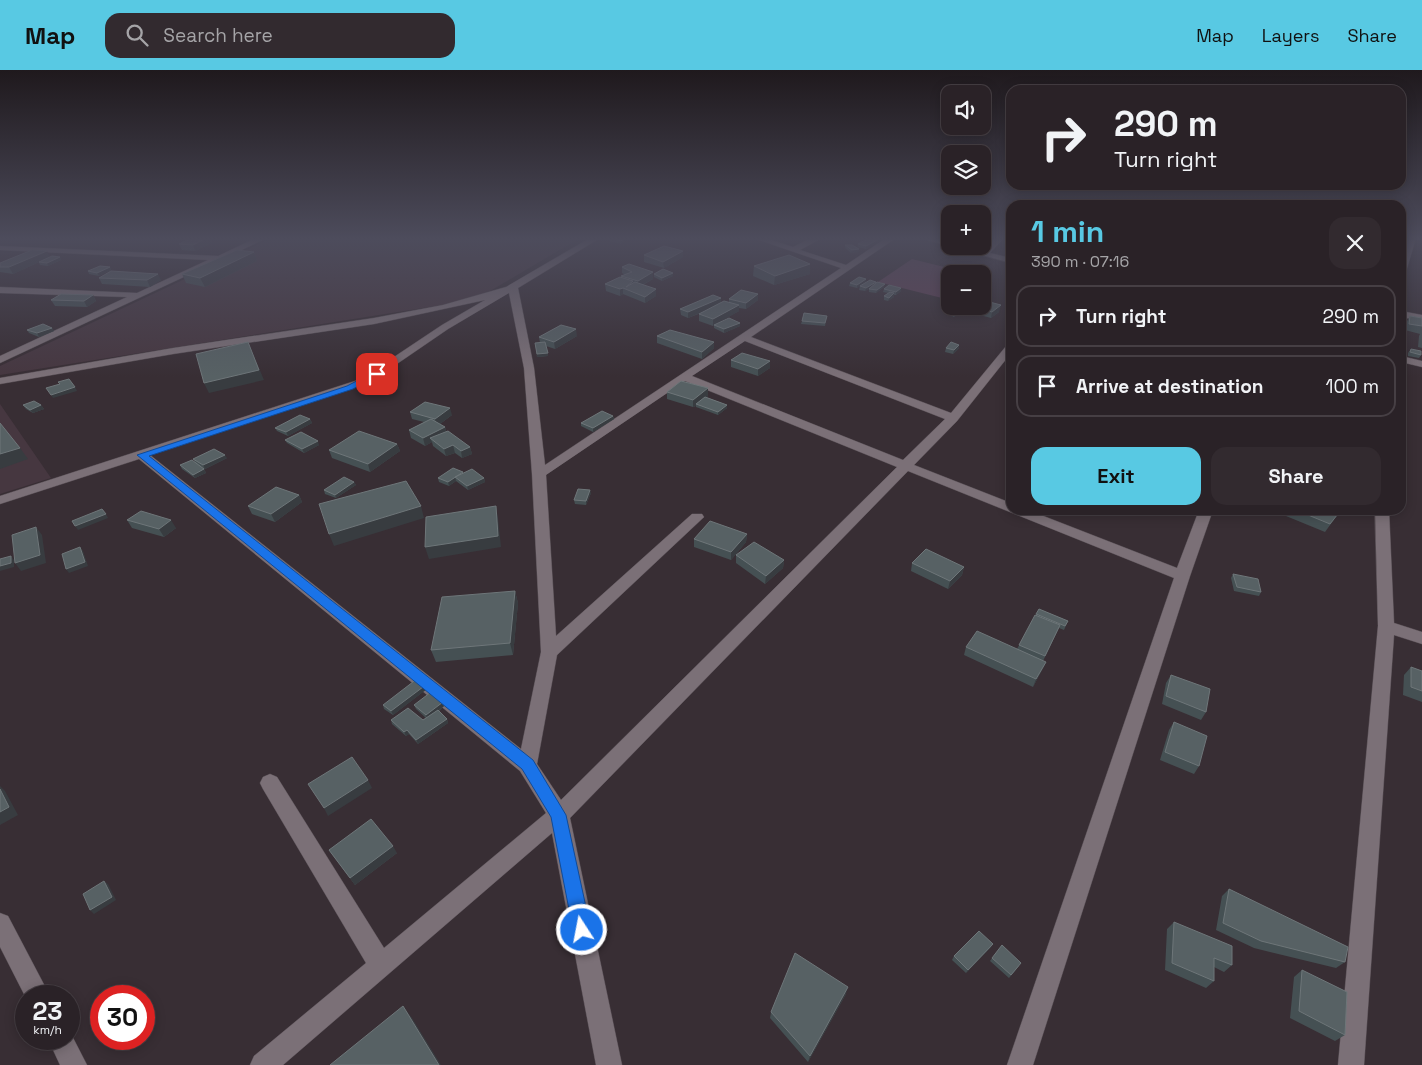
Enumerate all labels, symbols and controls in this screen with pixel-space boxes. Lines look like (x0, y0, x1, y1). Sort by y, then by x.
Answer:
search box (105, 13, 455, 58)
text: Map (25, 20, 75, 51)
icon: search (123, 21, 151, 49)
text: Search here (163, 23, 273, 48)
text: Map (1196, 24, 1234, 47)
text: Layers (1262, 24, 1319, 47)
text: Share (1347, 24, 1397, 47)
map controls (941, 85, 991, 315)
button: sound (941, 85, 991, 135)
text: 290 m (1114, 102, 1218, 146)
icon: right (1031, 105, 1096, 170)
button: layers (941, 145, 991, 195)
text: Turn right (1114, 145, 1217, 173)
button: + (941, 205, 991, 255)
text: 1 min (1031, 212, 1104, 251)
button: close (1329, 217, 1381, 269)
text: 390 m · 07:16 (1031, 251, 1129, 272)
button: − (941, 265, 991, 315)
icon: right (1033, 302, 1061, 330)
text: Turn right (1076, 304, 1166, 329)
text: 290 m (1323, 304, 1379, 329)
pin (356, 353, 398, 395)
icon: arrive (363, 360, 391, 388)
icon: arrive (1033, 372, 1061, 400)
text: Arrive at destination (1076, 374, 1264, 399)
text: 100 m (1325, 374, 1379, 399)
button: Exit (1031, 447, 1201, 505)
button: Share (1211, 447, 1381, 505)
position arrow (555, 903, 607, 955)
speed limit sign: 30 (90, 985, 155, 1050)
text: 23 (32, 995, 63, 1027)
text: km/h (33, 1022, 62, 1038)

